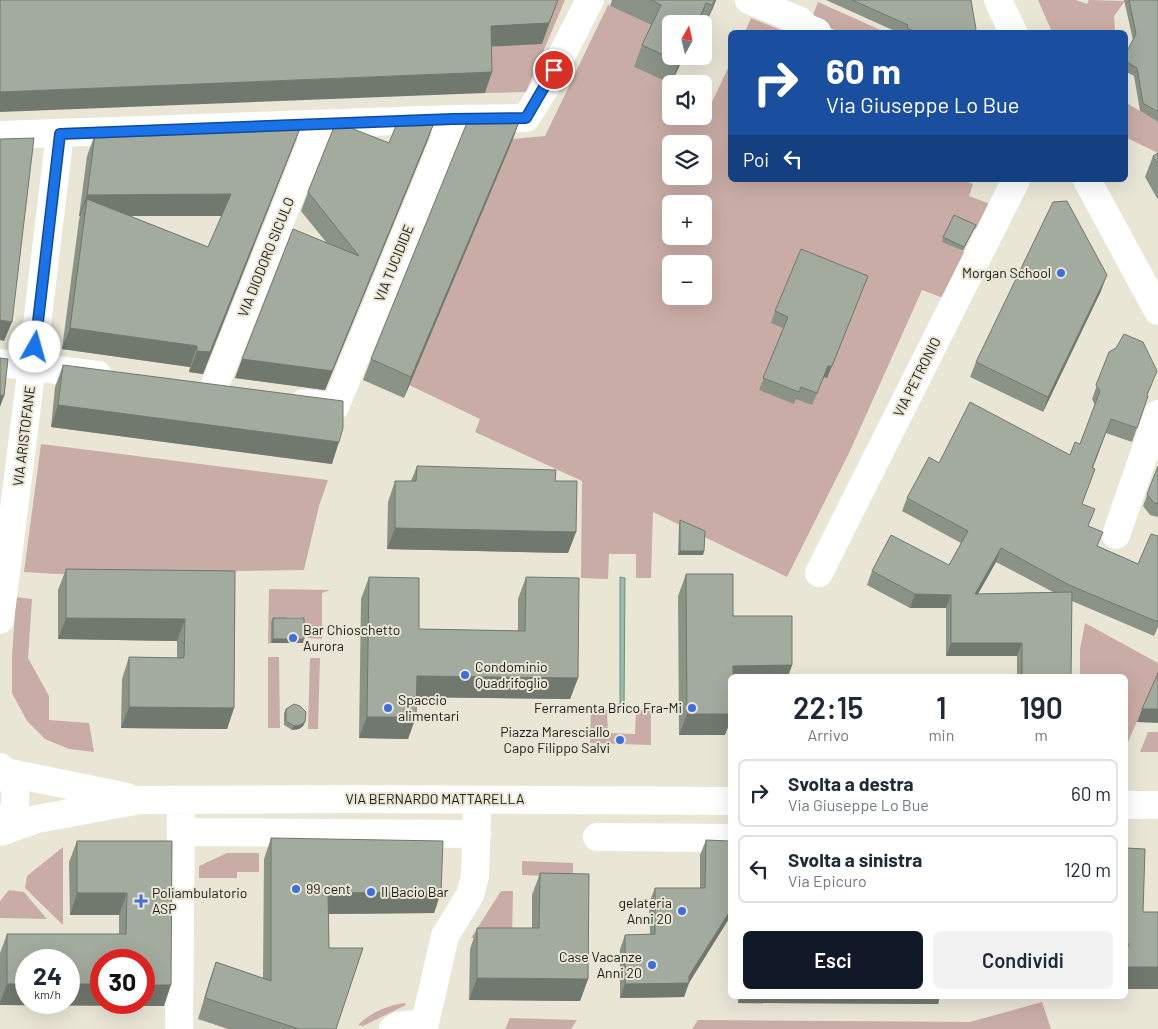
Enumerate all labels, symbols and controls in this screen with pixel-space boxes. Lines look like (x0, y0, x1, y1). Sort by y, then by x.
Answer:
north arrow (662, 15, 712, 65)
map controls (662, 15, 712, 305)
pin (533, 49, 575, 91)
text: 60 m (826, 49, 901, 91)
icon: right (743, 50, 808, 115)
icon: arrive (540, 56, 568, 84)
button: sound (662, 75, 712, 125)
text: Via Giuseppe Lo Bue (826, 91, 1020, 117)
button: layers (662, 135, 712, 185)
icon: left (779, 145, 807, 173)
text: Poi (743, 148, 769, 171)
street label: VIA DIODORO SICULO (234, 194, 297, 319)
button: + (662, 195, 712, 245)
street label: VIA TUCIDIDE (370, 222, 417, 304)
button: − (662, 255, 712, 305)
place label: Morgan School (962, 264, 1051, 281)
marker: Morgan School (1055, 267, 1067, 279)
position arrow (8, 320, 60, 372)
street label: VIA PETRONIO (889, 334, 944, 419)
street label: VIA ARISTOFANE (9, 385, 38, 487)
place label: Bar Chioschetto Aurora (303, 621, 400, 654)
marker: Bar Chioschetto Aurora (287, 632, 299, 644)
place label: Condominio Quadrifoglio (475, 658, 548, 691)
marker: Condominio Quadrifoglio (459, 669, 471, 681)
text: 22:15 (793, 689, 863, 725)
text: 1 (936, 689, 947, 725)
text: 190 (1019, 689, 1063, 725)
place label: Spaccio alimentari (398, 691, 459, 724)
place label: Ferramenta Brico Fra-Mi (534, 699, 682, 716)
marker: Spaccio alimentari (382, 702, 394, 714)
marker: Ferramenta Brico Fra-Mi (686, 702, 698, 714)
place label: Piazza Maresciallo Capo Filippo Salvi (500, 723, 610, 756)
text: Arrivo (807, 725, 849, 744)
text: min (928, 725, 954, 744)
text: m (1035, 725, 1048, 744)
marker: Piazza Maresciallo Capo Filippo Salvi (614, 734, 626, 746)
text: Svolta a destra (788, 772, 914, 795)
icon: right (745, 779, 773, 807)
text: 60 m (1071, 782, 1111, 805)
street label: VIA BERNARDO MATTARELLA (346, 790, 525, 807)
text: Via Giuseppe Lo Bue (788, 795, 929, 814)
text: Svolta a sinistra (788, 848, 922, 871)
icon: left (745, 855, 773, 883)
text: 120 m (1064, 858, 1111, 881)
text: Via Epicuro (788, 871, 867, 890)
place label: 99 cent (306, 880, 351, 897)
marker: 99 cent (290, 883, 302, 895)
place label: Il Bacio Bar (381, 883, 449, 900)
place label: Poliambulatorio ASP (152, 884, 247, 917)
marker: Il Bacio Bar (365, 886, 377, 898)
marker: Poliambulatorio ASP (134, 894, 148, 908)
place label: gelateria Anni 20 (619, 894, 672, 927)
marker: gelateria Anni 20 (676, 905, 688, 917)
button: Esci (743, 931, 923, 989)
button: Condividi (933, 931, 1113, 989)
place label: Case Vacanze Anni 20 (559, 948, 642, 981)
speed limit sign: 30 (90, 949, 155, 1014)
marker: Case Vacanze Anni 20 (646, 959, 658, 971)
text: 24 (33, 960, 62, 990)
text: km/h (34, 987, 61, 1001)

